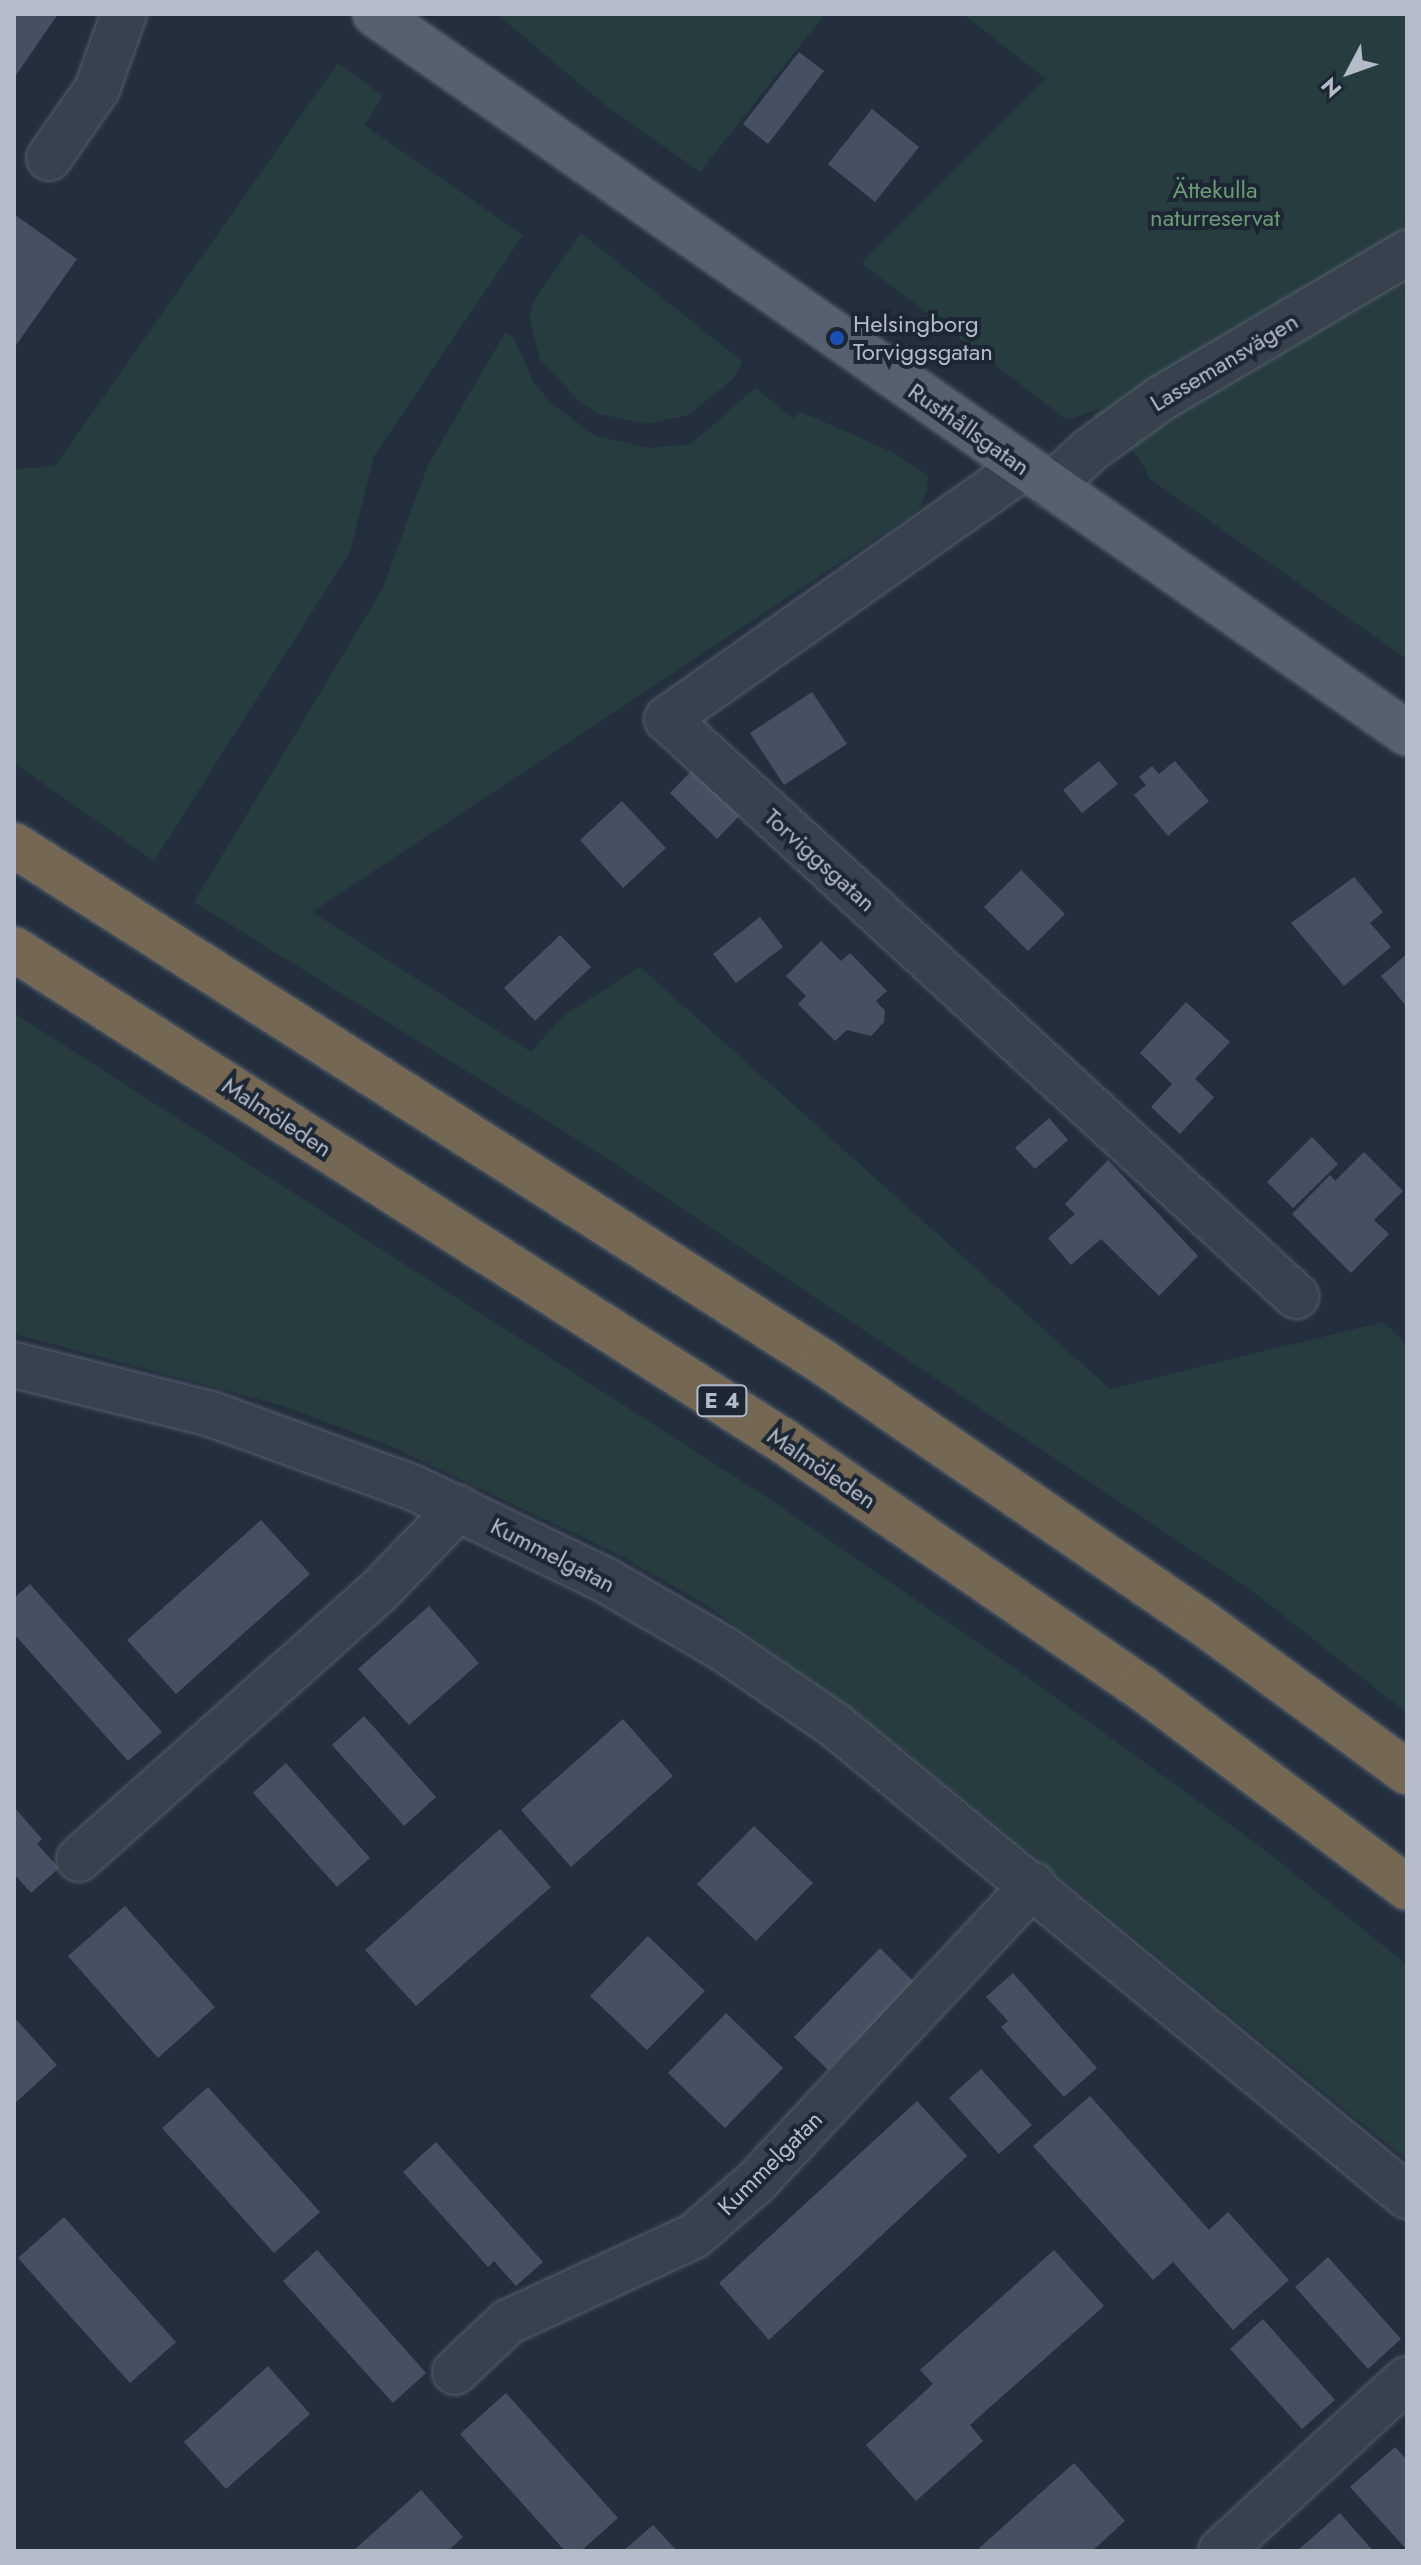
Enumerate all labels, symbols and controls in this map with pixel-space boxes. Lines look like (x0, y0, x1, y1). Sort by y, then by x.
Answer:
north arrow (1309, 32, 1389, 112)
text: N (1313, 71, 1349, 105)
park label: Ättekulla naturreservat (1150, 176, 1280, 232)
street label: Lassemansvägen (1145, 307, 1303, 417)
place label: Helsingborg Torviggsgatan (853, 310, 993, 366)
marker: Helsingborg Torviggsgatan (828, 329, 846, 347)
street label: Rusthållsgatan (903, 377, 1035, 481)
street label: Torviggsgatan (758, 803, 882, 917)
street label: Malmöleden (217, 1071, 337, 1163)
road number: E 4 (696, 1383, 748, 1419)
street label: Malmöleden (762, 1421, 882, 1515)
street label: Kummelgatan (486, 1511, 620, 1599)
street label: Kummelgatan (712, 2105, 828, 2221)

